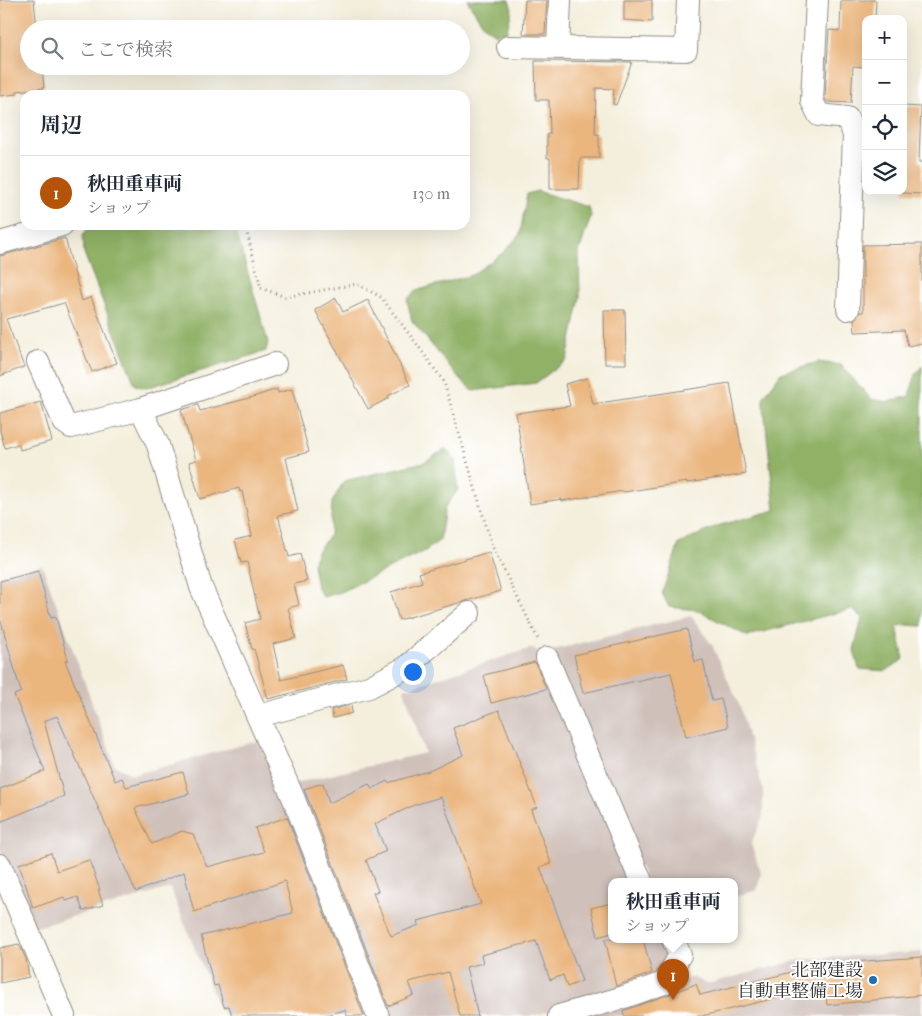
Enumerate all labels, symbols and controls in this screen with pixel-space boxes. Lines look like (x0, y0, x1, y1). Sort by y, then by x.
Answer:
map controls (862, 15, 907, 195)
button: + (862, 15, 907, 60)
search box (20, 20, 470, 75)
icon: search (38, 34, 66, 62)
text: ここで検索 (78, 39, 173, 61)
button: − (862, 60, 907, 105)
button: locate (862, 105, 907, 150)
text: 周辺 (40, 113, 82, 137)
button: layers (862, 150, 907, 195)
text: 秋田重車両 (87, 173, 182, 195)
text: 1 (53, 184, 59, 203)
text: 130 m (412, 184, 450, 203)
text: ショップ (87, 198, 151, 217)
your location (400, 659, 426, 685)
popup (608, 878, 738, 943)
text: 秋田重車両 (625, 891, 721, 913)
text: ショップ (625, 916, 689, 935)
pin: 1 (657, 959, 689, 1000)
place label: 北部建設 自動車整備工場 (737, 960, 863, 1002)
marker: 北部建設 自動車整備工場 (867, 974, 879, 986)

